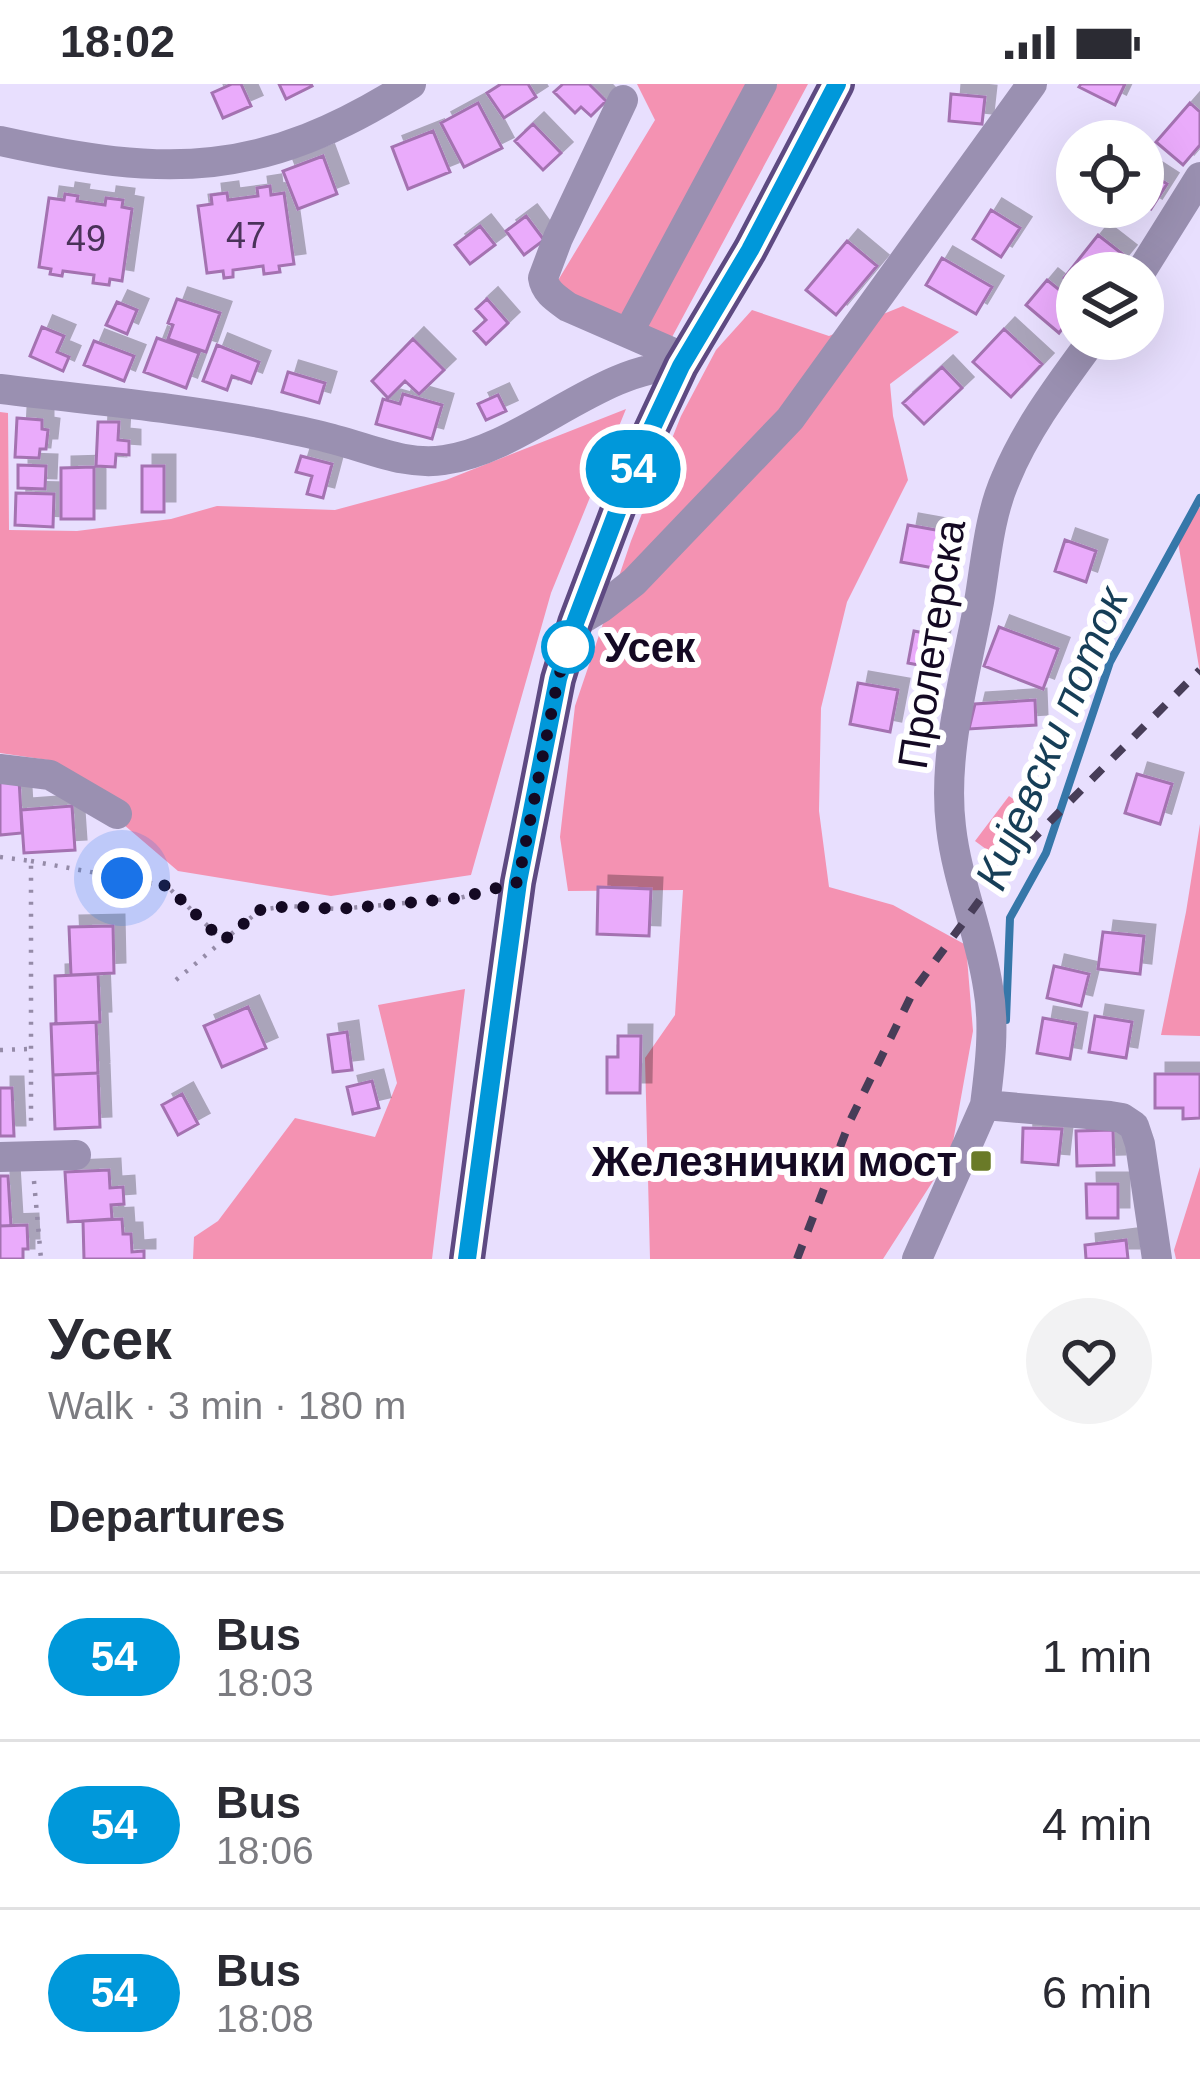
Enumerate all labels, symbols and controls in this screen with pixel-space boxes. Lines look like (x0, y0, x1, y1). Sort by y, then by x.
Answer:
text: 18:02 (60, 16, 175, 67)
map controls (1056, 120, 1164, 360)
button: locate (1056, 120, 1164, 228)
house number: 47 (226, 215, 266, 256)
house number: 49 (66, 218, 106, 259)
button: layers (1056, 252, 1164, 360)
line badge: 54 (579, 430, 687, 508)
text: 54 (610, 445, 656, 492)
street label: Пролетерска (889, 516, 974, 772)
water label: Кијевски поток (965, 578, 1139, 897)
marker: Усек (543, 622, 593, 672)
place label: Усек (604, 624, 696, 671)
your location (92, 848, 152, 908)
place label: Железнички мост (591, 1138, 957, 1185)
marker: Железнички мост (968, 1148, 994, 1174)
button: heart (1026, 1298, 1152, 1424)
text: Усек (48, 1307, 172, 1371)
text: Walk · 3 min · 180 m (48, 1384, 406, 1427)
text: Departures (48, 1491, 286, 1542)
text: Bus (216, 1609, 301, 1660)
text: 1 min (1042, 1631, 1152, 1682)
text: 54 (91, 1633, 137, 1680)
text: 18:03 (216, 1661, 314, 1704)
text: Bus (216, 1777, 301, 1828)
text: 4 min (1042, 1799, 1152, 1850)
text: 54 (91, 1801, 137, 1848)
text: 18:06 (216, 1829, 314, 1872)
text: Bus (216, 1945, 301, 1996)
text: 6 min (1042, 1967, 1152, 2018)
text: 54 (91, 1969, 137, 2016)
text: 18:08 (216, 1997, 314, 2040)

